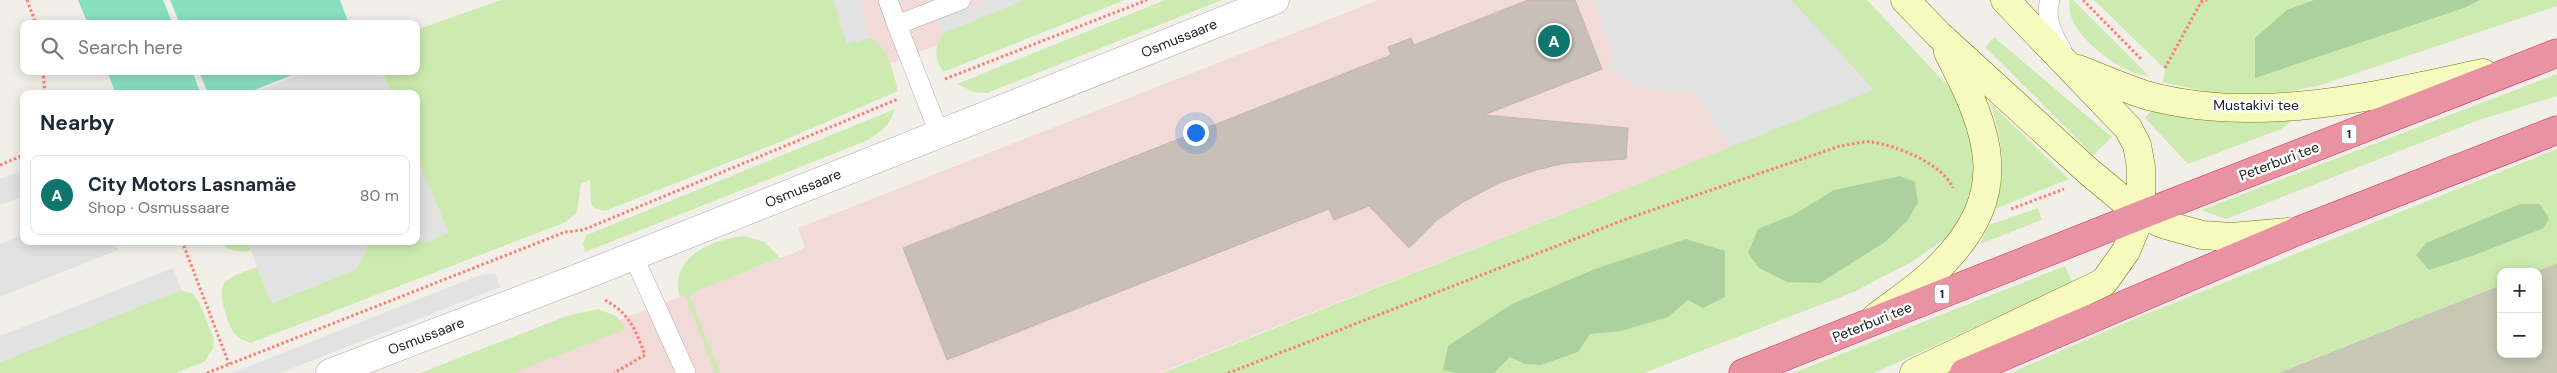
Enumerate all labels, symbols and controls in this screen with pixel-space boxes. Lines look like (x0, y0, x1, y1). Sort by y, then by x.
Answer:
street label: Osmussaare (1138, 15, 1220, 61)
search box (20, 20, 420, 75)
pin: A (1538, 22, 1570, 60)
icon: search (38, 34, 66, 62)
text: Search here (78, 35, 183, 60)
street label: Mustakivi tee (2213, 96, 2299, 114)
text: Nearby (40, 109, 114, 137)
your location (1183, 120, 1209, 146)
road number: 1 (2342, 125, 2356, 144)
street label: Peterburi tee (2237, 138, 2322, 184)
street label: Osmussaare (762, 165, 844, 211)
text: City Motors Lasnamäe (88, 172, 297, 197)
text: A (51, 185, 63, 206)
text: 80 m (360, 185, 399, 206)
text: Shop · Osmussaare (88, 197, 230, 218)
map controls (2497, 268, 2542, 358)
button: + (2497, 268, 2542, 313)
road number: 1 (1934, 284, 1950, 304)
street label: Peterburi tee (1830, 298, 1914, 346)
street label: Osmussaare (385, 313, 467, 359)
button: − (2497, 313, 2542, 358)

